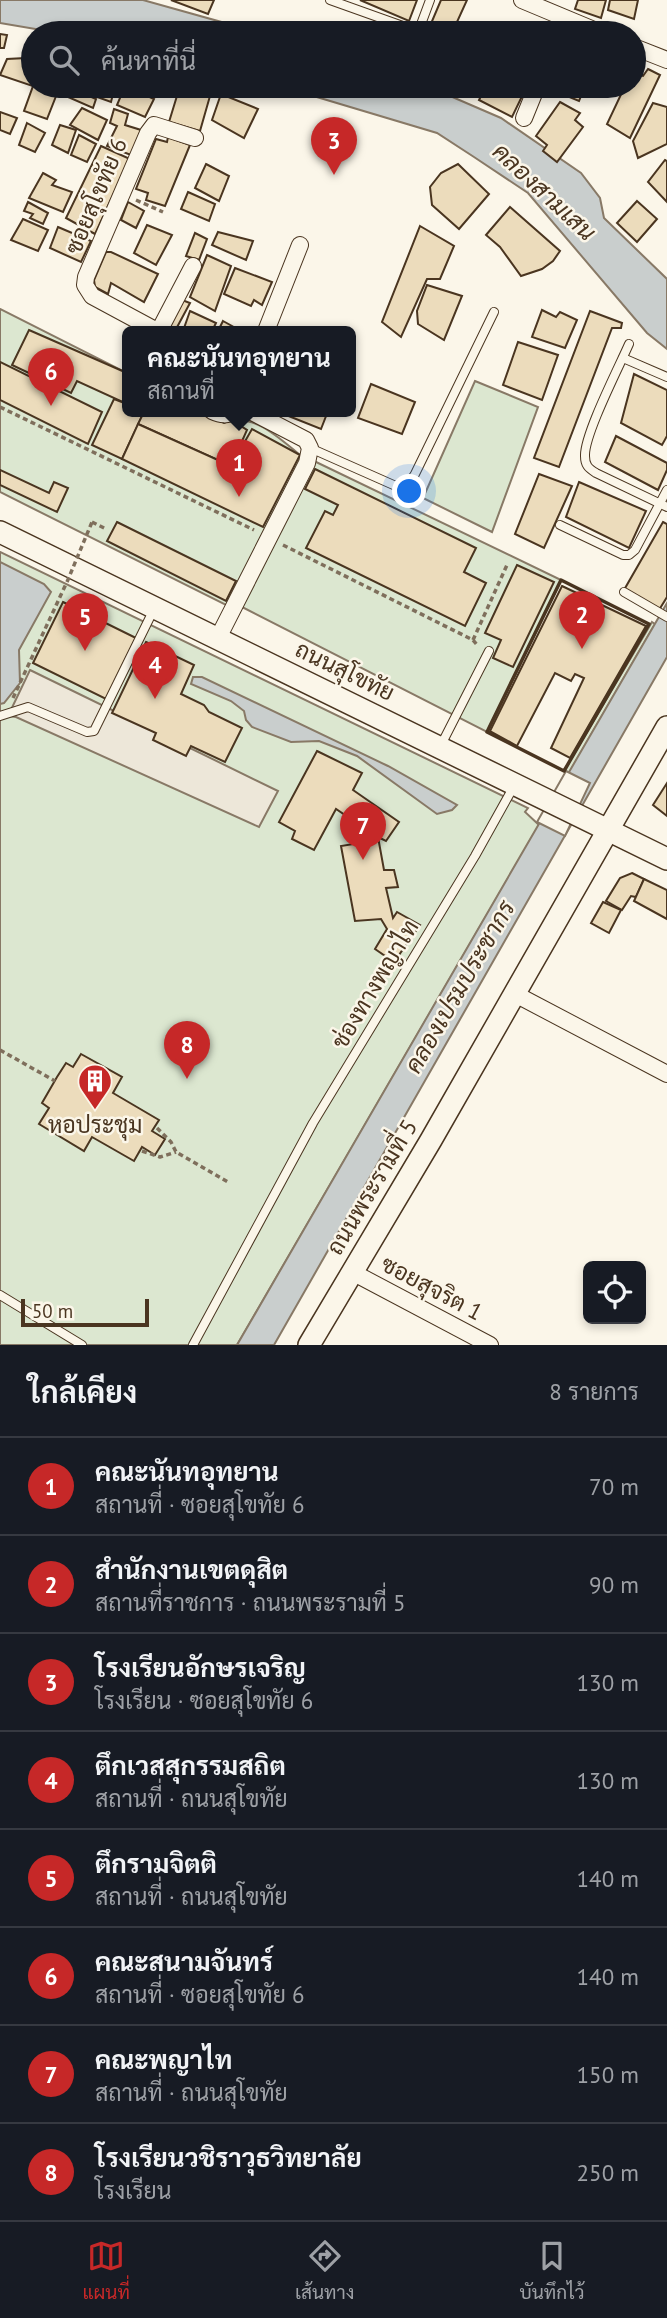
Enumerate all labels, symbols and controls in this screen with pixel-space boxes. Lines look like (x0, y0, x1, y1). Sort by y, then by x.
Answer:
search box (21, 21, 646, 98)
icon: search (45, 41, 83, 79)
text: ค้นหาที่นี่ (101, 44, 196, 77)
pin: 3 (311, 117, 357, 175)
street label: ซอยสุโขทัย 6 (57, 133, 135, 259)
water label: คลองสามเสน (486, 136, 603, 247)
popup (122, 326, 356, 417)
text: คณะนันทอุทยาน (147, 341, 331, 374)
pin: 6 (28, 348, 74, 406)
text: สถานที่ (147, 376, 215, 405)
pin: 1 (216, 439, 262, 497)
your location (392, 474, 426, 508)
pin: 2 (559, 591, 605, 649)
pin: 5 (62, 593, 108, 651)
street label: ถนนสุโขทัย (290, 633, 400, 709)
pin: 4 (132, 641, 178, 699)
pin: 7 (340, 802, 386, 860)
water label: คลองเปรมประชากร (397, 894, 522, 1079)
street label: ช่องทางพญาไท (324, 913, 424, 1054)
pin: 8 (164, 1021, 210, 1079)
building icon: หอประชุม (76, 1062, 114, 1111)
place label: หอประชุม (48, 1110, 142, 1141)
street label: ถนนพระรามที่ 5 (315, 1111, 423, 1260)
street label: ซอยสุจริต 1 (376, 1249, 488, 1328)
map controls (583, 1261, 646, 1324)
button: locate (583, 1261, 646, 1324)
scale bar (21, 1296, 149, 1328)
text: 50 m (32, 1299, 73, 1323)
text: ใกล้เคียง (28, 1372, 137, 1411)
text: 8 รายการ (549, 1377, 639, 1406)
text: คณะนันทอุทยาน (95, 1455, 279, 1488)
text: 1 (44, 1472, 58, 1501)
text: 70 m (589, 1472, 639, 1501)
text: สถานที่ · ซอยสุโขทัย 6 (95, 1490, 305, 1519)
text: สำนักงานเขตดุสิต (95, 1553, 288, 1586)
text: 2 (44, 1570, 58, 1599)
text: 90 m (589, 1570, 639, 1599)
text: สถานที่ราชการ · ถนนพระรามที่ 5 (95, 1588, 406, 1617)
text: โรงเรียนอักษรเจริญ (95, 1651, 306, 1684)
text: 3 (44, 1668, 58, 1697)
text: 130 m (577, 1668, 639, 1697)
text: โรงเรียน · ซอยสุโขทัย 6 (95, 1686, 313, 1715)
text: ตึกเวสสุกรรมสถิต (95, 1749, 286, 1782)
text: 4 (44, 1766, 58, 1795)
text: 130 m (577, 1766, 639, 1795)
text: สถานที่ · ถนนสุโขทัย (95, 1784, 288, 1813)
text: ตึกรามจิตติ (95, 1847, 217, 1880)
text: 5 (44, 1864, 58, 1893)
text: 140 m (577, 1864, 639, 1893)
text: สถานที่ · ถนนสุโขทัย (95, 1882, 288, 1911)
text: คณะสนามจันทร์ (95, 1945, 273, 1978)
text: 6 (44, 1962, 58, 1991)
text: 140 m (577, 1962, 639, 1991)
text: สถานที่ · ซอยสุโขทัย 6 (95, 1980, 305, 2009)
text: คณะพญาไท (95, 2043, 232, 2076)
text: 7 (44, 2060, 58, 2089)
text: 150 m (577, 2060, 639, 2089)
text: สถานที่ · ถนนสุโขทัย (95, 2078, 288, 2107)
text: โรงเรียนวชิราวุธวิทยาลัย (95, 2141, 362, 2174)
text: 8 (44, 2158, 58, 2187)
text: 250 m (577, 2158, 639, 2187)
text: โรงเรียน (95, 2176, 171, 2205)
tab: แผนที่ (83, 2237, 130, 2304)
tab: เส้นทาง (295, 2237, 354, 2304)
tab: บันทึกไว้ (519, 2237, 584, 2304)

